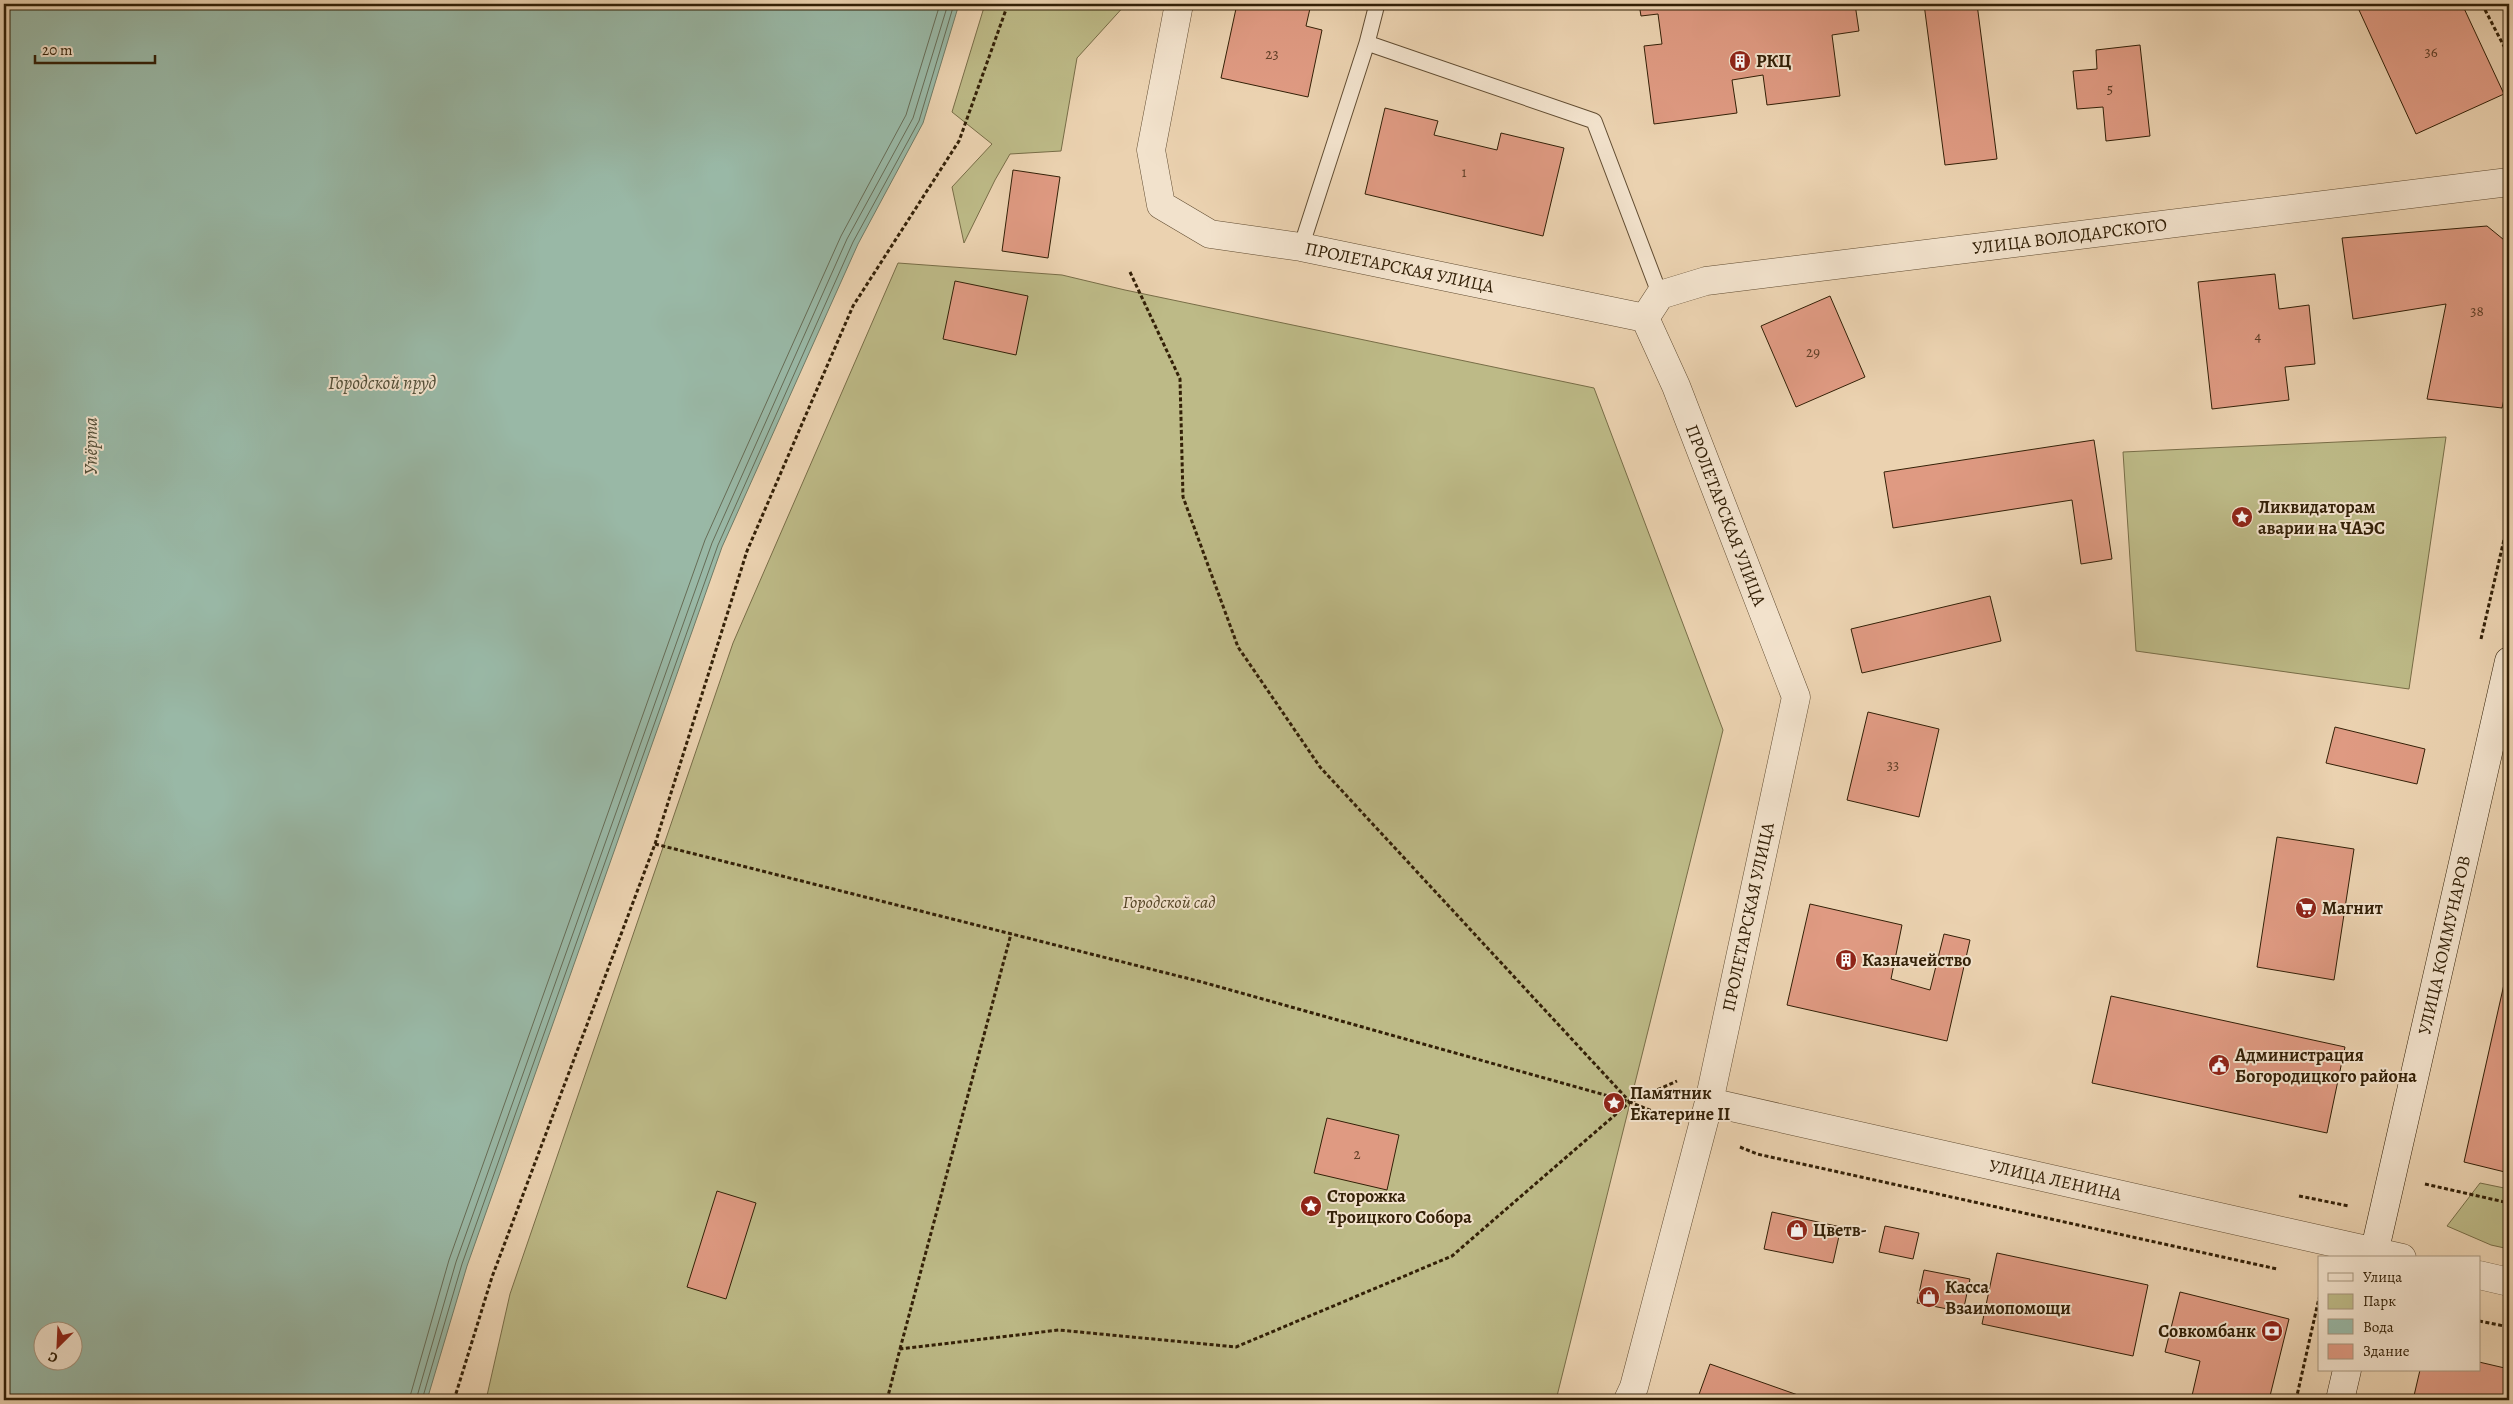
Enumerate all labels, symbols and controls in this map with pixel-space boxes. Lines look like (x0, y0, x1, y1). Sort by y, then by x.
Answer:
scale bar (35, 32, 155, 64)
text: 20 m (42, 40, 73, 60)
house number: 36 (2424, 42, 2438, 62)
house number: 23 (1265, 44, 1279, 64)
building icon: РКЦ (1728, 49, 1752, 73)
place label: РКЦ (1756, 49, 1792, 73)
house number: 5 (2107, 79, 2113, 99)
house number: 1 (1461, 162, 1467, 182)
street label: УЛИЦА ВОЛОДАРСКОГО (1971, 212, 2168, 260)
street label: ПРОЛЕТАРСКАЯ УЛИЦА (1303, 236, 1497, 299)
house number: 38 (2470, 301, 2484, 321)
house number: 4 (2255, 326, 2262, 346)
house number: 29 (1806, 342, 1820, 362)
water label: Городской пруд (328, 370, 436, 396)
water label: Упёрта (78, 417, 104, 475)
street label: ПРОЛЕТАРСКАЯ УЛИЦА (1680, 421, 1772, 610)
place label: Ликвидаторам аварии на ЧАЭС (2258, 495, 2385, 540)
place icon: Ликвидаторам аварии на ЧАЭС (2230, 505, 2254, 529)
house number: 33 (1887, 755, 1899, 775)
street label: ПРОЛЕТАРСКАЯ УЛИЦА (1716, 820, 1780, 1014)
street label: УЛИЦА КОММУНАРОВ (2412, 853, 2476, 1037)
park label: Городской сад (1122, 890, 1216, 914)
supermarket icon: Магнит (2294, 896, 2318, 920)
place label: Магнит (2322, 896, 2383, 920)
building icon: Казначейство (1834, 948, 1858, 972)
place label: Казначейство (1862, 948, 1971, 972)
place label: Администрация Богородицкого района (2234, 1043, 2417, 1088)
public building icon: Администрация Богородицкого района (2207, 1053, 2231, 1077)
place label: Памятник Екатерине II (1630, 1081, 1730, 1126)
place icon: Памятник Екатерине II (1602, 1091, 1626, 1115)
house number: 2 (1353, 1144, 1361, 1164)
street label: УЛИЦА ЛЕНИНА (1987, 1153, 2124, 1207)
place label: Сторожка Троицкого Собора (1327, 1184, 1472, 1229)
place icon: Сторожка Троицкого Собора (1299, 1194, 1323, 1218)
shop icon: Цветв- (1785, 1218, 1809, 1242)
place label: Цветв- (1813, 1218, 1867, 1242)
legend (2318, 1256, 2480, 1372)
text: Улица (2363, 1267, 2402, 1287)
place label: Касса Взаимопомощи (1945, 1275, 2071, 1320)
shop icon: Касса Взаимопомощи (1917, 1285, 1941, 1309)
text: Парк (2363, 1291, 2396, 1311)
text: Вода (2363, 1317, 2394, 1337)
place label: Совкомбанк (2158, 1319, 2256, 1343)
bank icon: Совкомбанк (2260, 1319, 2284, 1343)
north arrow (32, 1322, 82, 1372)
text: Здание (2363, 1341, 2410, 1361)
text: С (45, 1347, 61, 1368)

